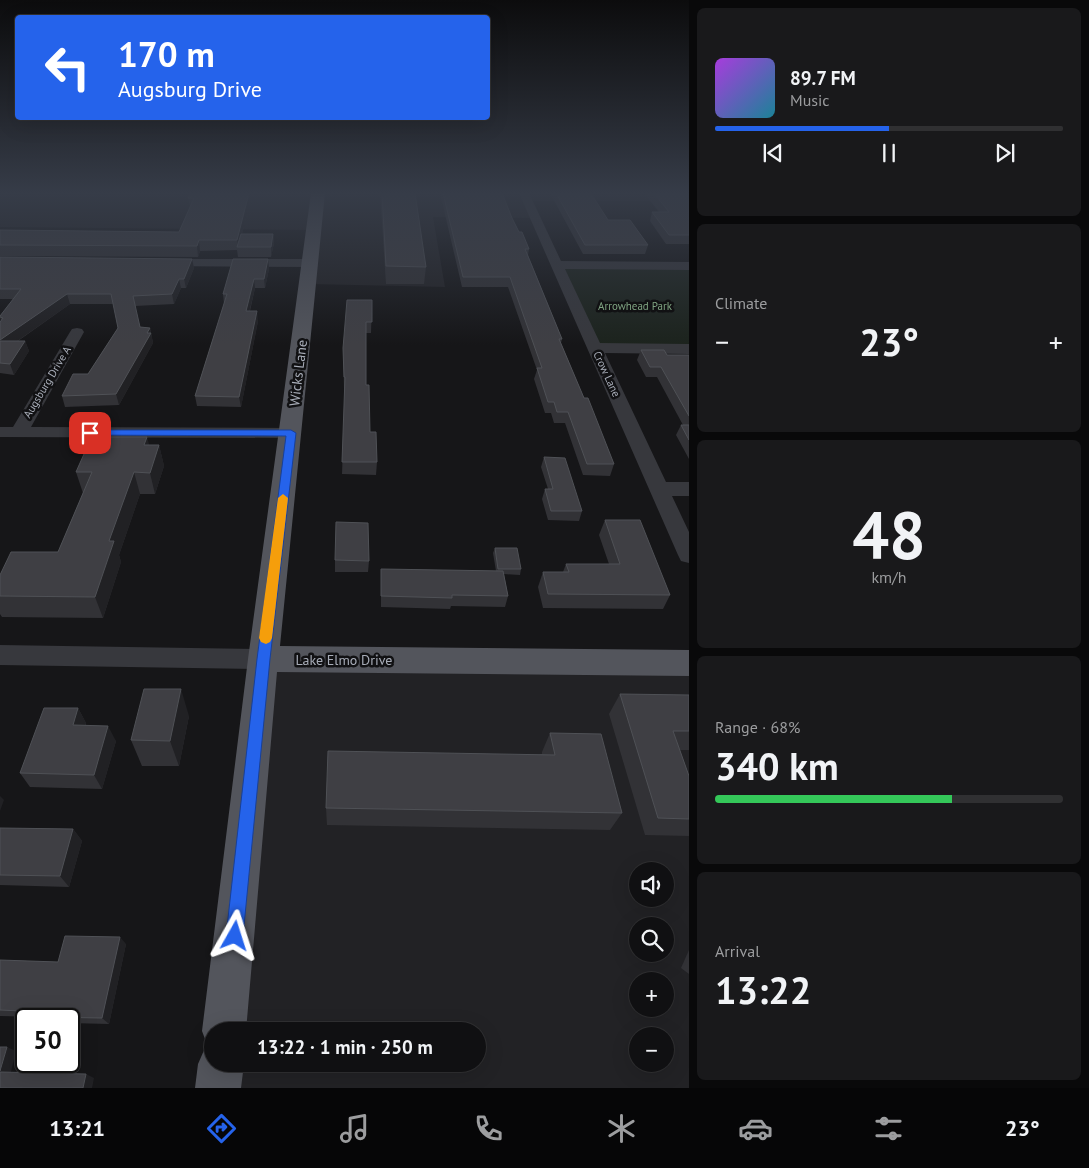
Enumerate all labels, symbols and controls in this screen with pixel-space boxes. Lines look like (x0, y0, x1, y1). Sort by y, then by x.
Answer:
text: 170 m (118, 31, 215, 77)
icon: left (35, 35, 100, 100)
text: 89.7 FM (790, 66, 856, 90)
text: Augsburg Drive (118, 75, 262, 103)
text: Music (790, 90, 830, 110)
icon: previous (759, 139, 787, 167)
icon: pause (875, 139, 903, 167)
icon: next (991, 139, 1019, 167)
text: Climate (715, 293, 767, 313)
park label: Arrowhead Park (598, 299, 673, 313)
text: 23° (859, 317, 919, 366)
text: − (715, 323, 729, 360)
text: + (1049, 323, 1063, 360)
street label: Wicks Lane (285, 339, 311, 407)
street label: Augsburg Drive A (20, 343, 74, 420)
street label: Crow Lane (590, 349, 624, 399)
pin (69, 412, 111, 454)
icon: arrive (76, 419, 104, 447)
text: 48 (852, 492, 926, 576)
text: km/h (871, 567, 907, 587)
street label: Lake Elmo Drive (296, 651, 392, 669)
text: Range · 68% (715, 717, 800, 737)
text: 340 km (715, 741, 839, 790)
map controls (629, 862, 674, 1072)
button: sound (629, 862, 674, 907)
position arrow (208, 909, 260, 961)
button: search (629, 917, 674, 962)
text: Arrival (715, 941, 760, 961)
text: 13:22 (715, 965, 811, 1014)
button: + (629, 972, 674, 1017)
speed limit sign: 50 (15, 1008, 80, 1073)
button: − (629, 1027, 674, 1072)
text: 13:22 · 1 min · 250 m (257, 1035, 433, 1059)
icon: directions (204, 1111, 239, 1146)
icon: music (337, 1111, 372, 1146)
icon: phone (471, 1111, 506, 1146)
icon: climate (604, 1111, 639, 1146)
icon: car (738, 1111, 773, 1146)
icon: filters (871, 1111, 906, 1146)
text: 13:21 (49, 1114, 105, 1142)
text: 23° (1005, 1114, 1040, 1142)

